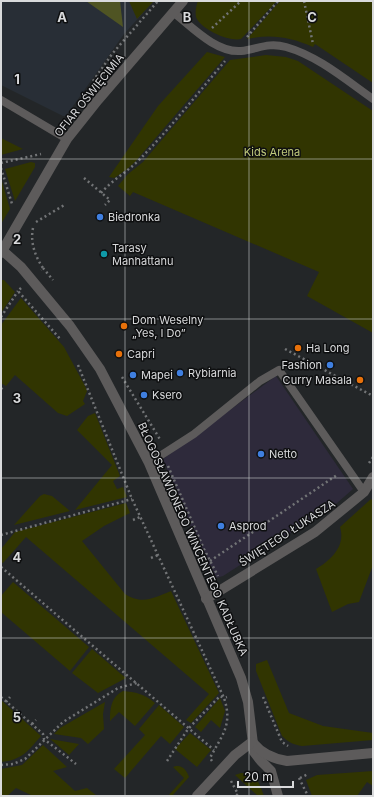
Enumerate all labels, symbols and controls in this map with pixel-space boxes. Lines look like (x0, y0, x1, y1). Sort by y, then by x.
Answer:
text: A (57, 9, 67, 25)
text: B (183, 9, 192, 25)
text: C (307, 9, 317, 25)
street label: OFIAR OŚWIĘCIMIA (51, 50, 127, 139)
text: 1 (14, 71, 20, 87)
park label: Kids Arena (244, 145, 300, 159)
place label: Biedronka (108, 210, 160, 224)
marker: Biedronka (95, 212, 105, 222)
text: 2 (13, 231, 21, 247)
place label: Tarasy Manhattanu (112, 241, 173, 268)
marker: Tarasy Manhattanu (99, 249, 109, 259)
place label: Dom Weselny „Yes, I Do” (132, 313, 203, 340)
marker: Dom Weselny „Yes, I Do” (119, 321, 129, 331)
place label: Ha Long (306, 341, 350, 355)
marker: Ha Long (293, 343, 303, 353)
place label: Capri (127, 347, 155, 361)
marker: Capri (114, 349, 124, 359)
place label: Fashion (282, 358, 322, 372)
marker: Fashion (325, 360, 335, 370)
place label: Rybiarnia (188, 366, 237, 380)
place label: Mapei (141, 368, 173, 382)
marker: Rybiarnia (175, 368, 185, 378)
marker: Mapei (128, 370, 138, 380)
place label: Curry Masala (283, 373, 352, 387)
marker: Curry Masala (355, 375, 365, 385)
place label: Ksero (152, 388, 183, 402)
text: 3 (13, 390, 21, 406)
marker: Ksero (139, 390, 149, 400)
street label: BŁOGOSŁAWIONEGO WINCENTEGO KADŁUBKA (135, 420, 251, 658)
place label: Netto (269, 447, 298, 461)
marker: Netto (256, 449, 266, 459)
street label: ŚWIĘTEGO ŁUKASZA (236, 496, 338, 569)
place label: Asprod (229, 519, 266, 533)
marker: Asprod (216, 521, 226, 531)
text: 4 (13, 549, 22, 565)
text: 5 (13, 709, 21, 725)
scale bar (238, 763, 293, 789)
text: 20 m (244, 769, 273, 784)

